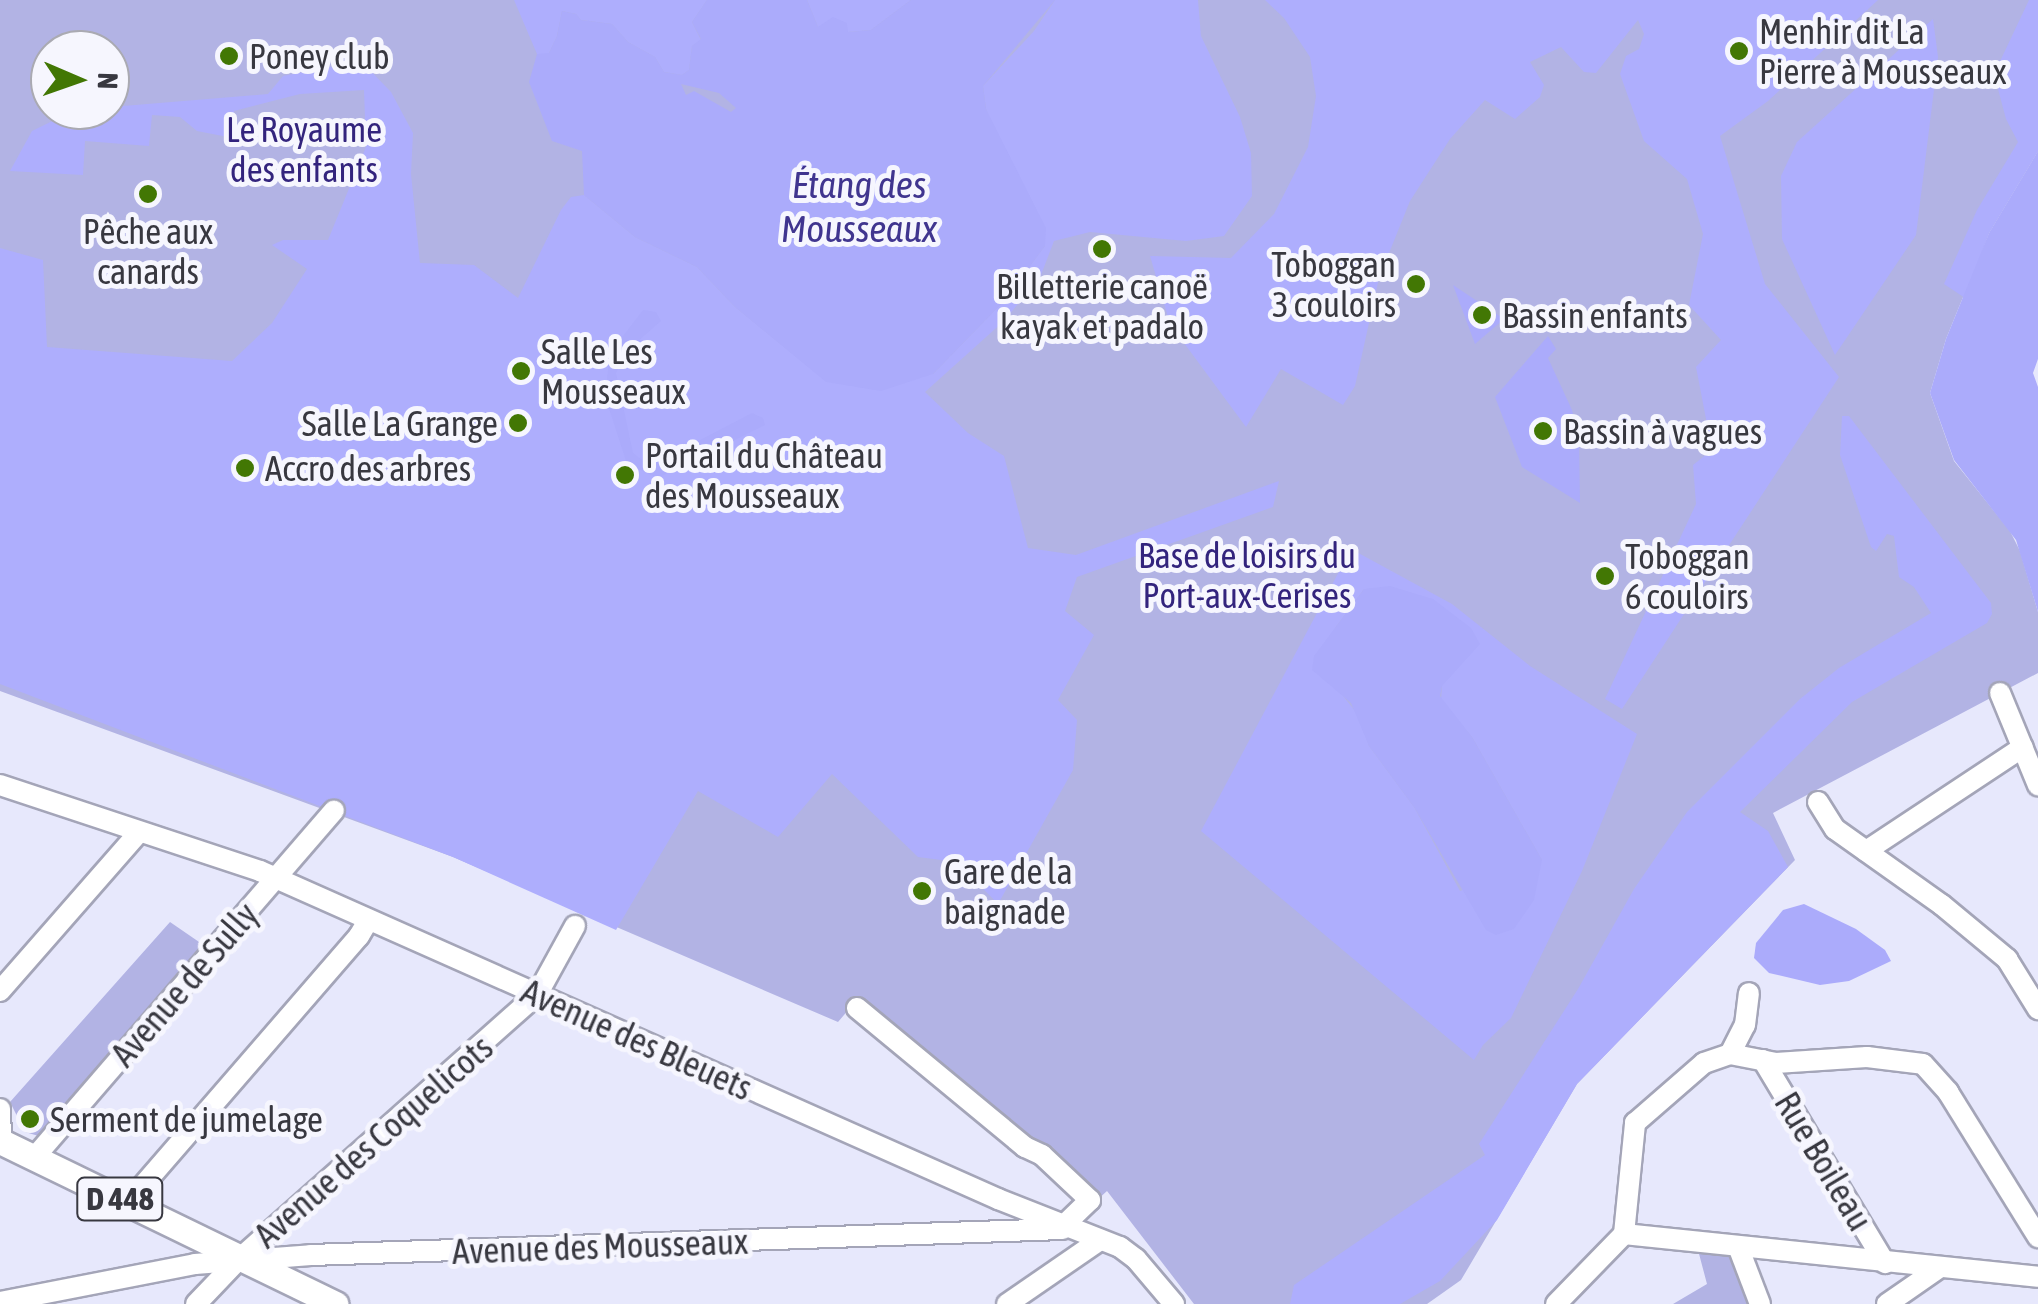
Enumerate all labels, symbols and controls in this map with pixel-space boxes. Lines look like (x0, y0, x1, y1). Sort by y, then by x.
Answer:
place label: Menhir dit La Pierre à Mousseaux (1759, 10, 2007, 92)
north arrow (30, 30, 130, 130)
place label: Poney club (249, 35, 390, 77)
marker: Menhir dit La Pierre à Mousseaux (1728, 40, 1750, 62)
marker: Poney club (218, 45, 240, 67)
text: N (92, 72, 124, 90)
park label: Le Royaume des enfants (226, 108, 382, 190)
water label: Étang des Mousseaux (781, 162, 937, 252)
marker: Pêche aux canards (137, 183, 159, 205)
place label: Pêche aux canards (83, 210, 213, 292)
marker: Billetterie canoë kayak et padalo (1091, 238, 1113, 260)
place label: Toboggan 3 couloirs (1271, 243, 1396, 325)
place label: Billetterie canoë kayak et padalo (996, 265, 1208, 347)
marker: Toboggan 3 couloirs (1405, 273, 1427, 295)
place label: Bassin enfants (1502, 294, 1688, 336)
marker: Bassin enfants (1471, 304, 1493, 326)
place label: Salle Les Mousseaux (541, 330, 686, 412)
marker: Salle Les Mousseaux (510, 360, 532, 382)
place label: Salle La Grange (302, 402, 498, 444)
place label: Bassin à vagues (1563, 410, 1762, 452)
marker: Salle La Grange (507, 412, 529, 434)
marker: Bassin à vagues (1532, 420, 1554, 442)
place label: Portail du Château des Mousseaux (645, 434, 883, 516)
place label: Accro des arbres (265, 447, 471, 489)
marker: Accro des arbres (234, 457, 256, 479)
marker: Portail du Château des Mousseaux (614, 464, 636, 486)
park label: Base de loisirs du Port-aux-Cerises (1138, 534, 1356, 616)
place label: Toboggan 6 couloirs (1625, 535, 1750, 617)
marker: Toboggan 6 couloirs (1594, 565, 1616, 587)
place label: Gare de la baignade (944, 850, 1073, 932)
marker: Gare de la baignade (909, 878, 935, 904)
street label: Avenue de Sully (102, 894, 266, 1074)
street label: Avenue des Bleuets (515, 969, 759, 1109)
street label: Avenue des Coquelicots (245, 1026, 501, 1256)
street label: Rue Boileau (1766, 1084, 1882, 1238)
place label: Serment de jumelage (50, 1098, 323, 1140)
marker: Serment de jumelage (19, 1108, 41, 1130)
road number: D 448 (75, 1172, 165, 1226)
street label: Avenue des Mousseaux (451, 1220, 749, 1272)

